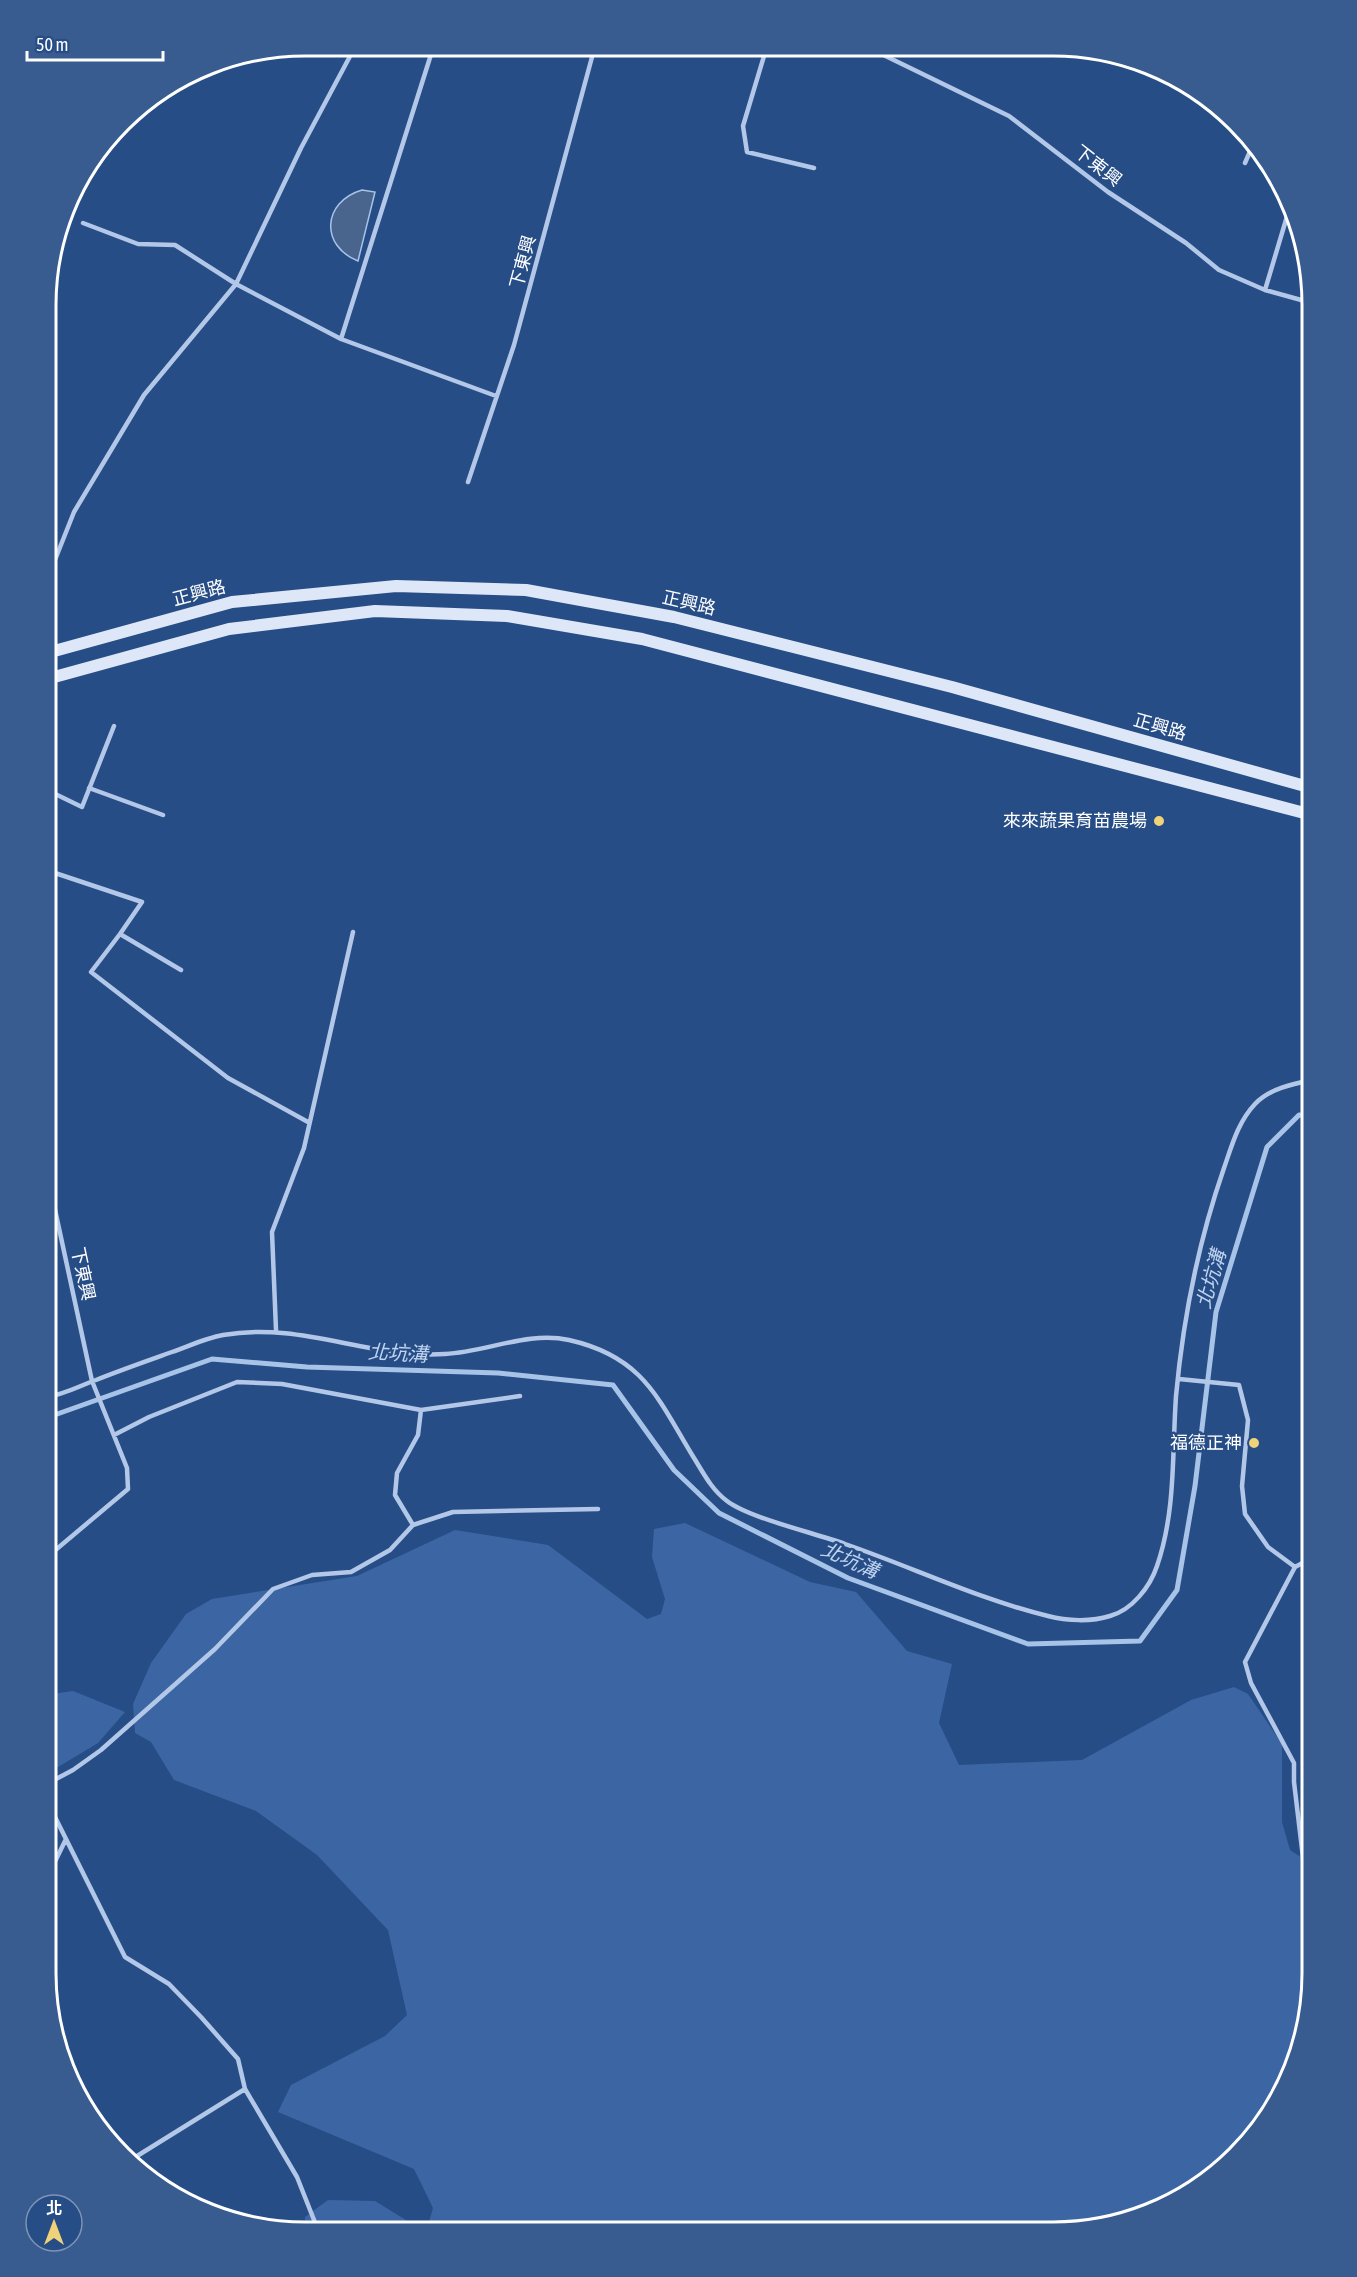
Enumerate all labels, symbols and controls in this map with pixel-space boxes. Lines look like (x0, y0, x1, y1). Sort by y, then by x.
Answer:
scale bar (27, 24, 164, 62)
text: 50 m (36, 34, 68, 55)
street label: 下東興 (1071, 141, 1126, 191)
street label: 下東興 (505, 233, 540, 291)
street label: 正興路 (170, 575, 228, 610)
street label: 正興路 (660, 586, 718, 619)
street label: 正興路 (1131, 709, 1189, 744)
place label: 來來蔬果育苗農場 (1003, 810, 1147, 831)
marker: 來來蔬果育苗農場 (1152, 814, 1166, 828)
water label: 北坑溝 (1191, 1244, 1231, 1311)
street label: 下東興 (68, 1245, 99, 1302)
water label: 北坑溝 (367, 1339, 432, 1366)
place label: 福德正神 (1170, 1432, 1242, 1453)
marker: 福德正神 (1247, 1436, 1261, 1450)
water label: 北坑溝 (818, 1537, 885, 1583)
north arrow (24, 2193, 84, 2253)
text: 北 (46, 2199, 62, 2217)

